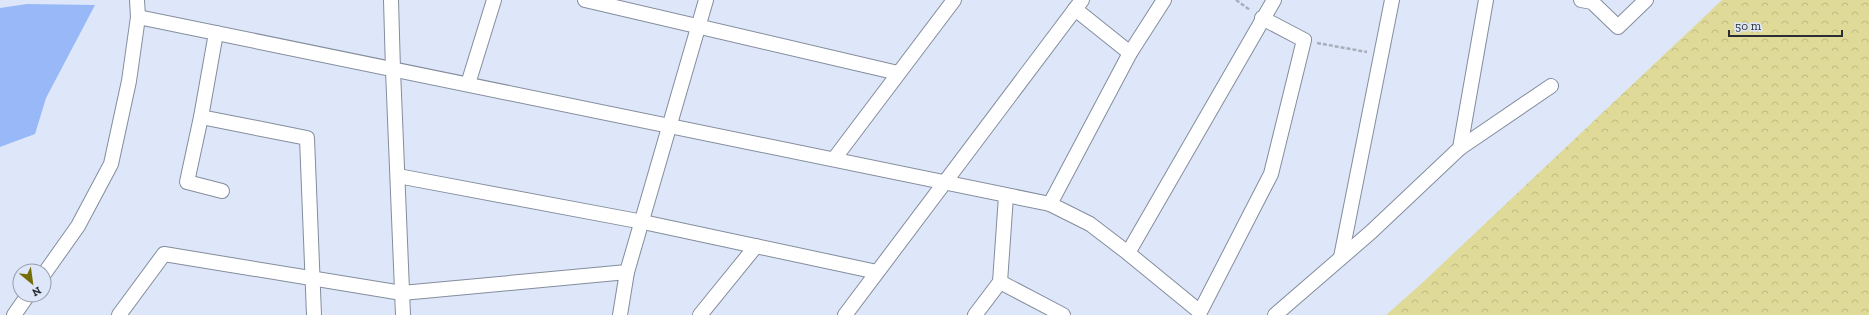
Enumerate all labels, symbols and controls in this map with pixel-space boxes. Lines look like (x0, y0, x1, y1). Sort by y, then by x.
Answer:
scale bar (1729, 12, 1842, 38)
text: 50 m (1735, 19, 1762, 33)
north arrow (12, 263, 52, 303)
text: N (29, 284, 43, 299)

